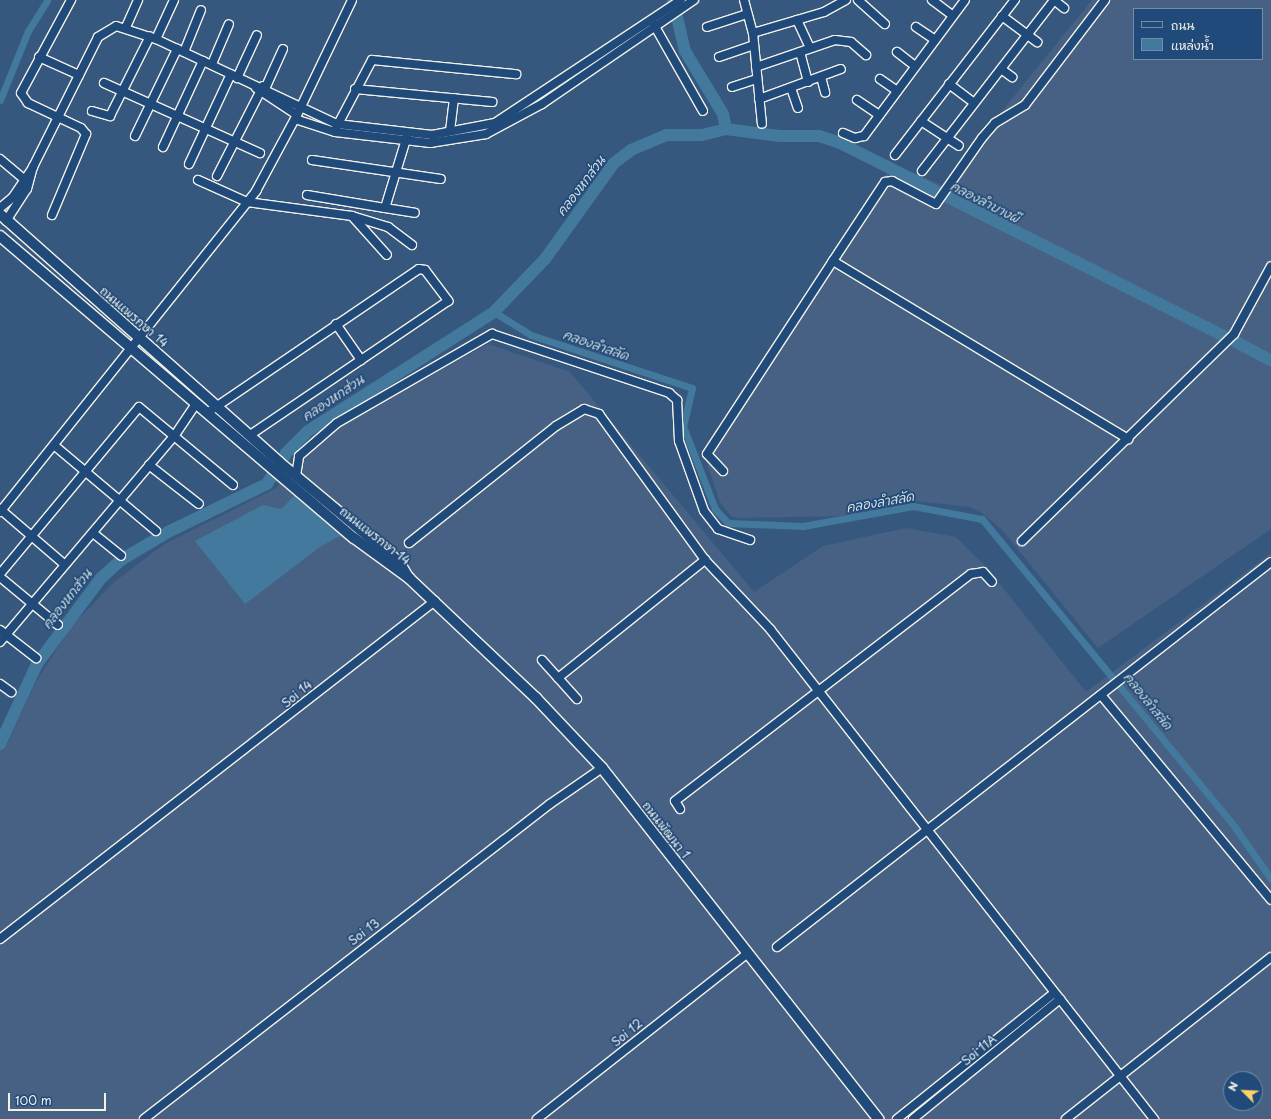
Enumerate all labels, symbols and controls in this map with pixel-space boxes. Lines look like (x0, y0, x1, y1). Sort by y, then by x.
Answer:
legend (1133, 8, 1263, 60)
text: ถนน (1171, 16, 1195, 34)
text: แหล่งน้ำ (1171, 36, 1214, 54)
water label: คลองหกส่วน (553, 153, 609, 219)
water label: คลองลำบางผี (948, 178, 1022, 226)
street label: ถนนแพรกษา 14 (97, 283, 171, 351)
water label: คลองลำสลัด (561, 326, 631, 364)
water label: คลองหกส่วน (299, 372, 367, 424)
water label: คลองลำสลัด (845, 488, 915, 516)
street label: ถนนแพรกษา 14 (337, 504, 413, 568)
water label: คลองหกส่วน (39, 566, 95, 632)
water label: คลองลำสลัด (1120, 669, 1176, 733)
street label: Soi 14 (279, 678, 315, 710)
street label: ถนนพัฒนา 1 (639, 799, 693, 861)
street label: Soi 13 (346, 916, 382, 948)
street label: Soi 12 (609, 1017, 645, 1049)
street label: Soi 11A (959, 1032, 999, 1068)
north arrow (1223, 1071, 1263, 1111)
text: N (1223, 1079, 1242, 1094)
scale bar (10, 1085, 108, 1111)
text: 100 m (15, 1091, 52, 1109)

